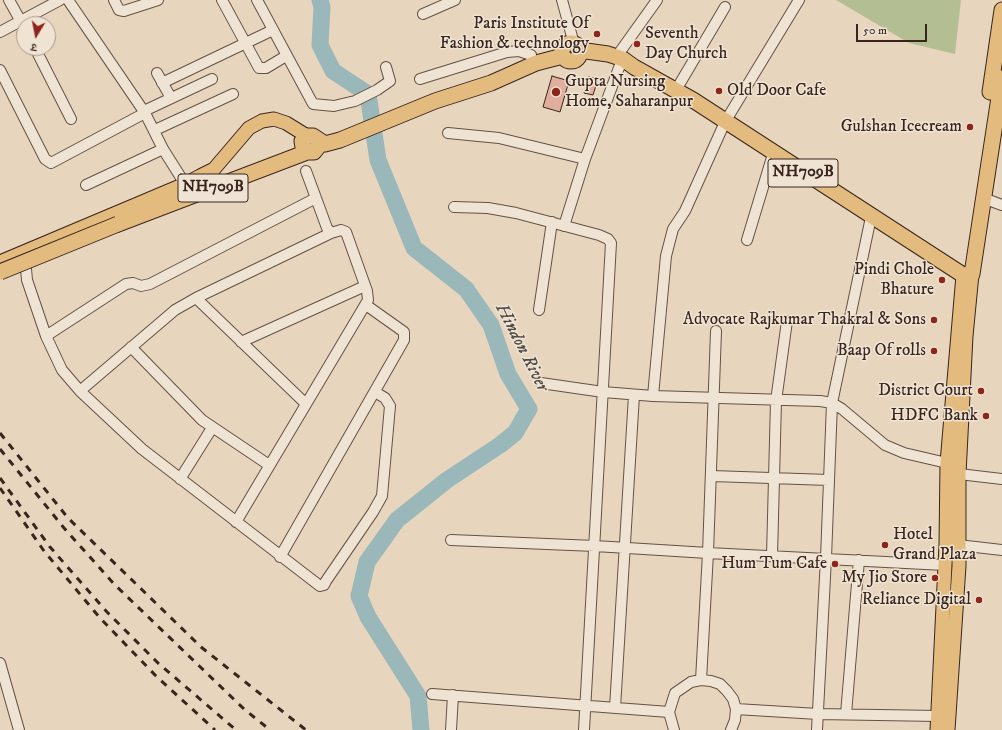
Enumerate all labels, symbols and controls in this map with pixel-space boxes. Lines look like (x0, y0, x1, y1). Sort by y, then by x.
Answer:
place label: Paris Institute Of Fashion & technology (440, 14, 589, 54)
north arrow (16, 16, 56, 56)
scale bar (858, 16, 929, 42)
text: 50 m (863, 23, 887, 38)
place label: Seventh Day Church (645, 24, 727, 64)
marker: Paris Institute Of Fashion & technology (592, 29, 602, 39)
text: उ (30, 39, 38, 54)
marker: Seventh Day Church (632, 39, 642, 49)
place label: Gupta Nursing Home, Saharanpur (565, 72, 693, 112)
place label: Old Door Cafe (727, 81, 826, 101)
marker: Gupta Nursing Home, Saharanpur (550, 86, 562, 98)
marker: Old Door Cafe (714, 86, 724, 96)
place label: Gulshan Icecream (841, 117, 962, 137)
marker: Gulshan Icecream (965, 122, 975, 132)
road number: NH709B (768, 159, 838, 187)
road number: NH709B (178, 174, 248, 202)
place label: Pindi Chole Bhature (854, 260, 934, 300)
marker: Pindi Chole Bhature (937, 275, 947, 285)
water label: Hindon River (490, 300, 552, 396)
place label: Advocate Rajkumar Thakral & Sons (683, 310, 926, 330)
marker: Advocate Rajkumar Thakral & Sons (929, 315, 939, 325)
place label: Baap Of rolls (837, 341, 926, 361)
marker: Baap Of rolls (929, 346, 939, 356)
place label: District Court (878, 381, 973, 401)
marker: District Court (976, 386, 986, 396)
place label: HDFC Bank (891, 406, 978, 426)
marker: HDFC Bank (981, 411, 991, 421)
place label: Hotel Grand Plaza (893, 525, 976, 565)
marker: Hotel Grand Plaza (880, 540, 890, 550)
place label: Hum Tum Cafe (721, 554, 827, 574)
marker: Hum Tum Cafe (830, 559, 840, 569)
place label: My Jio Store (841, 568, 927, 588)
marker: My Jio Store (930, 573, 940, 583)
place label: Reliance Digital (862, 590, 971, 610)
marker: Reliance Digital (974, 595, 984, 605)

